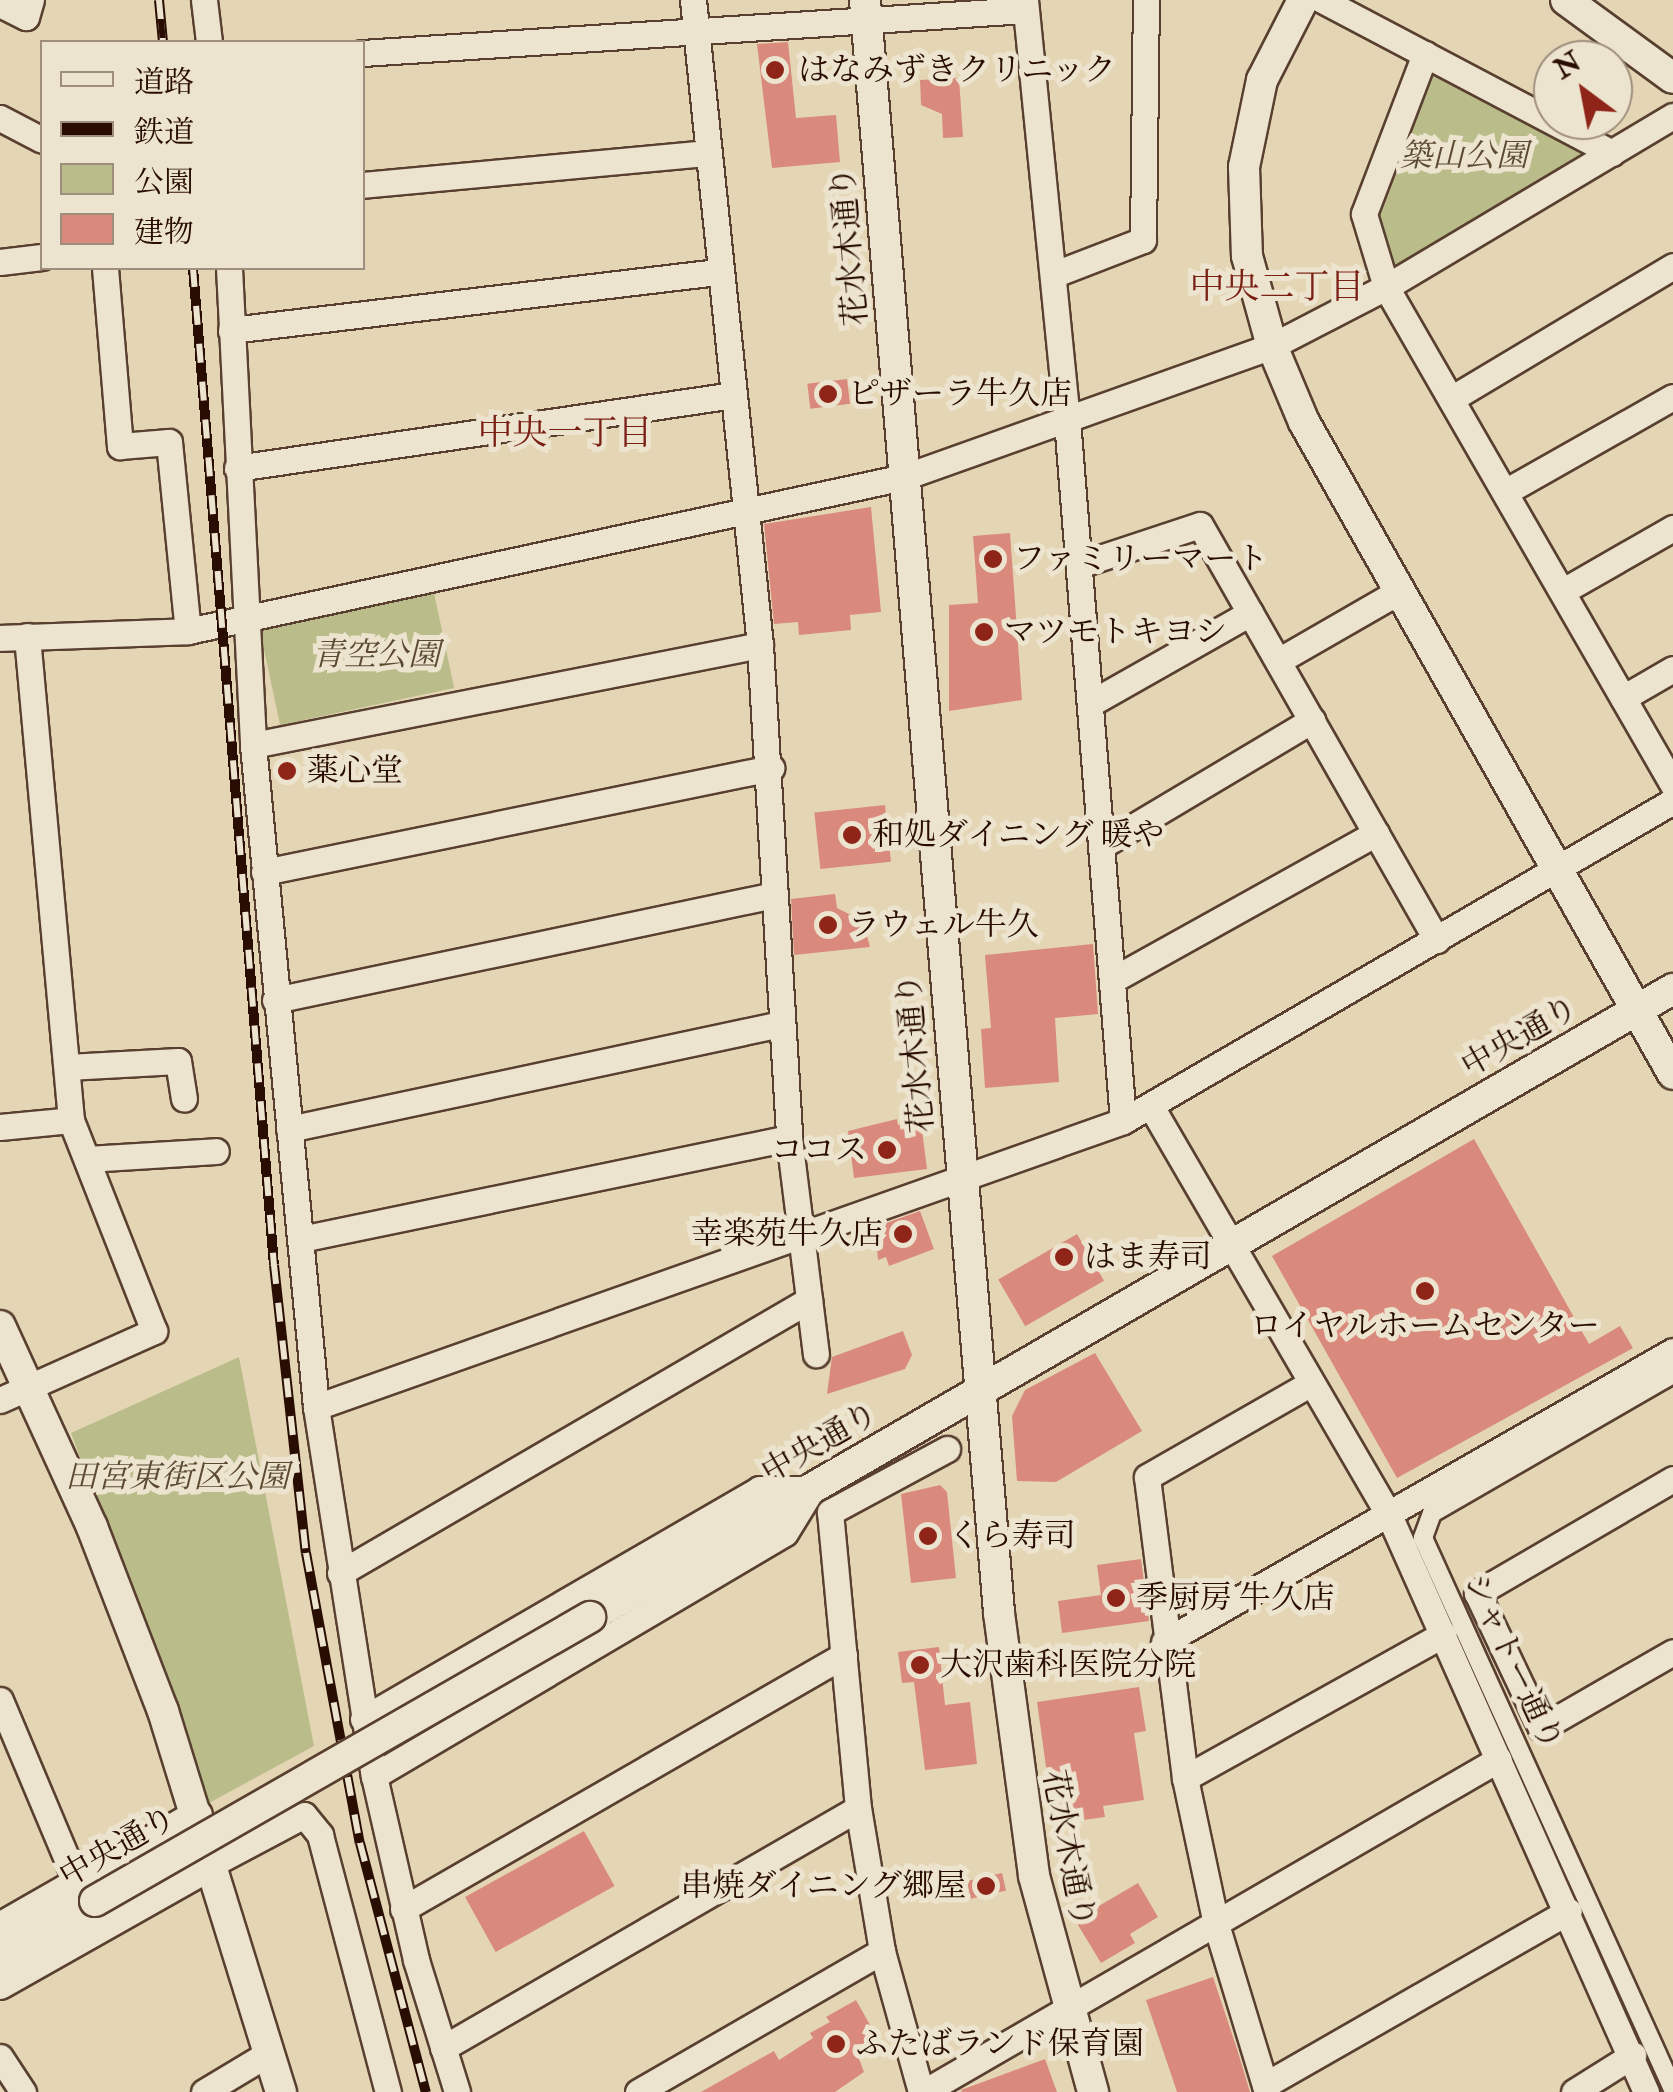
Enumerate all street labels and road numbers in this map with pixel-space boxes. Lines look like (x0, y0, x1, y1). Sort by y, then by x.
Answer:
street label: 花水木通り (824, 165, 876, 327)
street label: 花水木通り (890, 972, 942, 1134)
street label: 中央通り (1455, 988, 1585, 1086)
street label: 中央通り (755, 1394, 885, 1492)
street label: シャトー通り (1455, 1567, 1571, 1757)
street label: 花水木通り (1034, 1767, 1102, 1931)
street label: 中央通り (53, 1798, 183, 1896)

